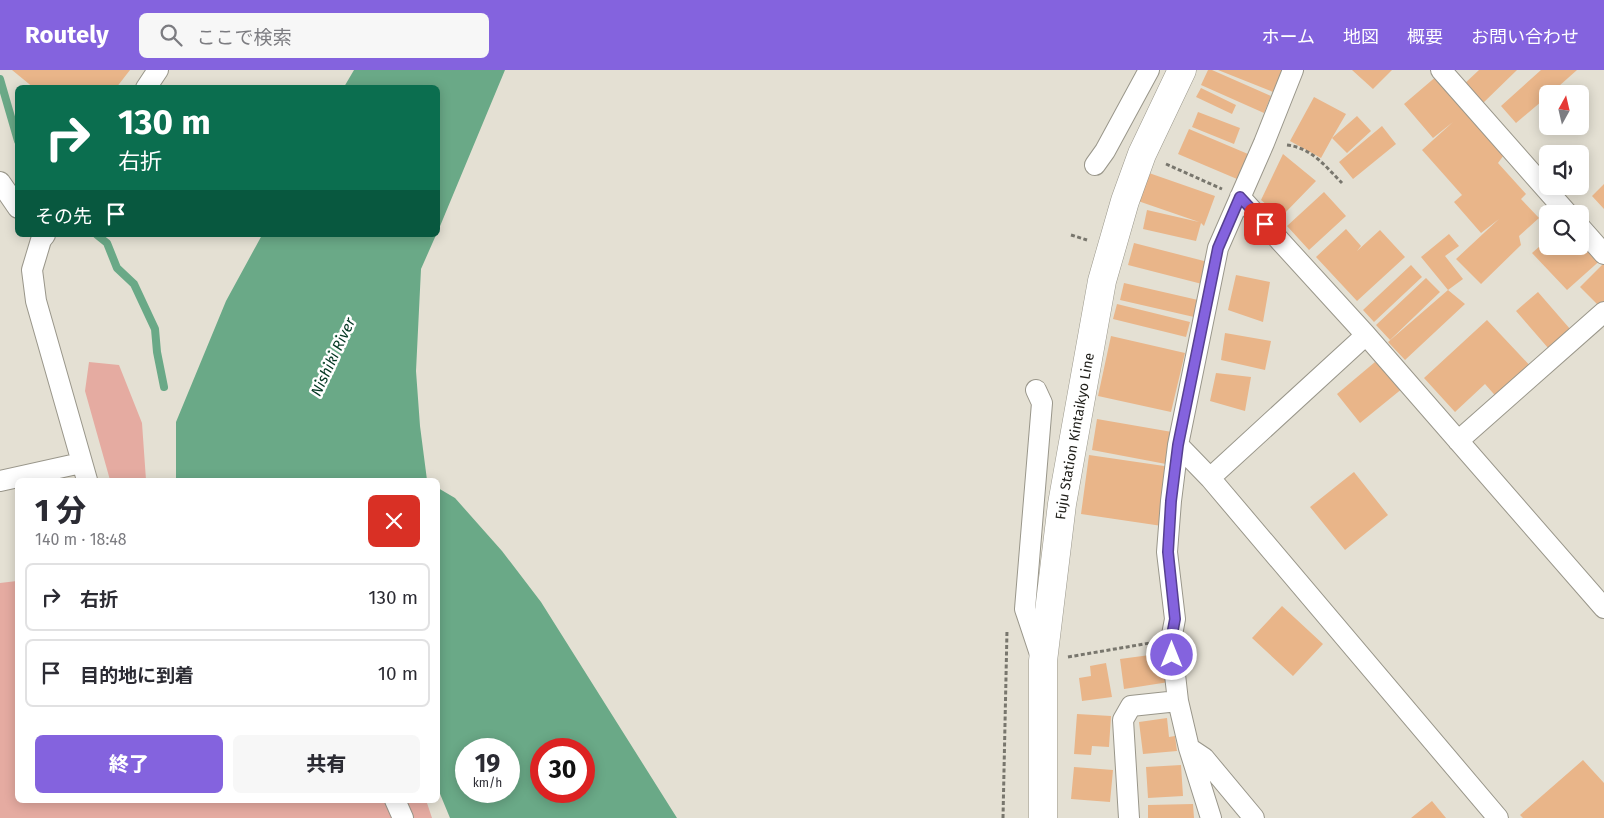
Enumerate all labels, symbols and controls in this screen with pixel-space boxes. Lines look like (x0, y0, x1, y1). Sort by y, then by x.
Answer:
search box (139, 13, 489, 58)
text: Routely (25, 21, 109, 49)
icon: search (157, 21, 185, 49)
text: ここで検索 (197, 26, 292, 49)
text: ホーム (1262, 26, 1315, 48)
text: 地図 (1343, 26, 1379, 48)
text: 概要 (1407, 26, 1443, 48)
text: お問い合わせ (1471, 26, 1579, 48)
north arrow (1539, 85, 1589, 135)
map controls (1539, 85, 1589, 255)
text: 130 m (118, 101, 211, 143)
icon: right (35, 105, 100, 170)
button: sound (1539, 145, 1589, 195)
text: 右折 (118, 148, 162, 175)
icon: arrive (102, 200, 130, 228)
pin (1244, 203, 1286, 245)
text: その先 (35, 205, 92, 228)
button: search (1539, 205, 1589, 255)
icon: arrive (1251, 210, 1279, 238)
water label: Nishiki River (307, 314, 360, 399)
street label: Fuju Station Kintaikyo Line (1052, 351, 1097, 521)
text: 1 分 (35, 493, 86, 529)
button: close (368, 495, 420, 547)
text: 140 m · 18:48 (35, 530, 126, 549)
icon: right (37, 583, 65, 611)
text: 130 m (368, 586, 418, 609)
text: 右折 (80, 588, 118, 611)
position arrow (1145, 628, 1197, 680)
icon: arrive (37, 659, 65, 687)
text: 10 m (378, 662, 418, 685)
text: 目的地に到着 (80, 664, 194, 687)
button: 終了 (35, 735, 223, 793)
button: 共有 (233, 735, 420, 793)
speed limit sign: 30 (530, 738, 595, 803)
text: 19 (475, 749, 500, 779)
text: km/h (473, 776, 502, 790)

